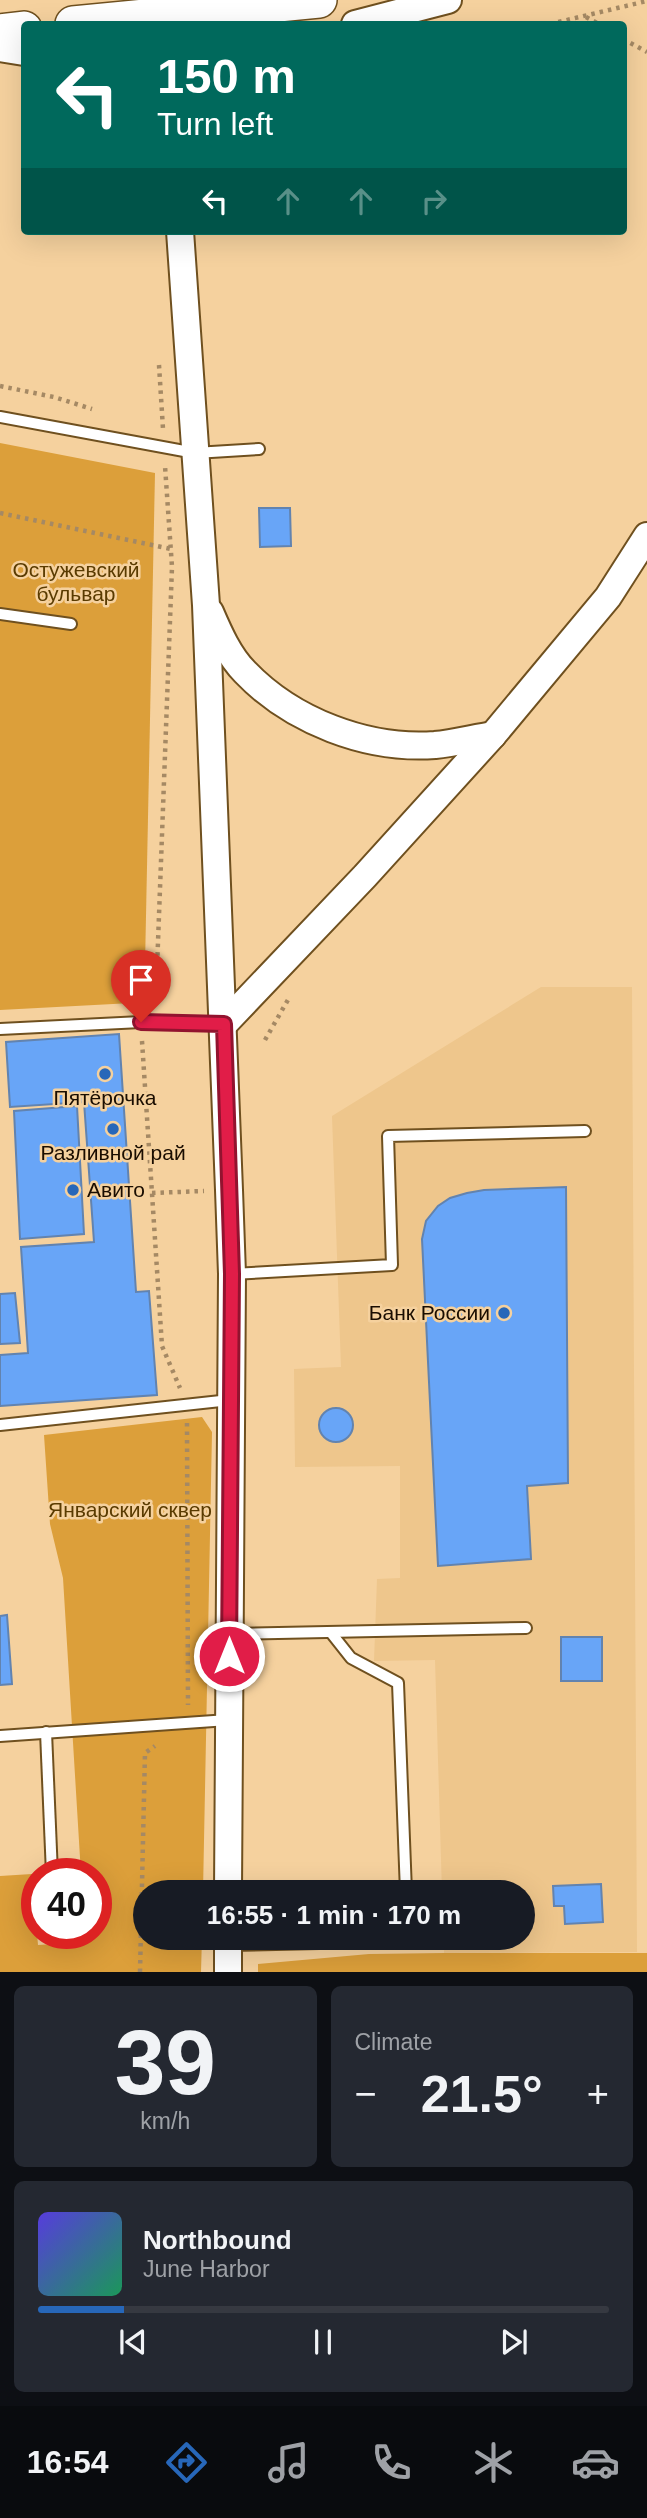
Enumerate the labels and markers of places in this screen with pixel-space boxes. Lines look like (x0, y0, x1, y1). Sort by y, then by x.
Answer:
pin (111, 950, 171, 1022)
marker: Пятёрочка (97, 1066, 113, 1082)
place label: Пятёрочка (54, 1086, 157, 1109)
marker: Разливной рай (105, 1121, 121, 1137)
place label: Разливной рай (40, 1141, 186, 1164)
place label: Авито (87, 1178, 145, 1201)
marker: Авито (65, 1182, 81, 1198)
place label: Банк России (369, 1301, 490, 1324)
marker: Банк России (496, 1305, 512, 1321)

